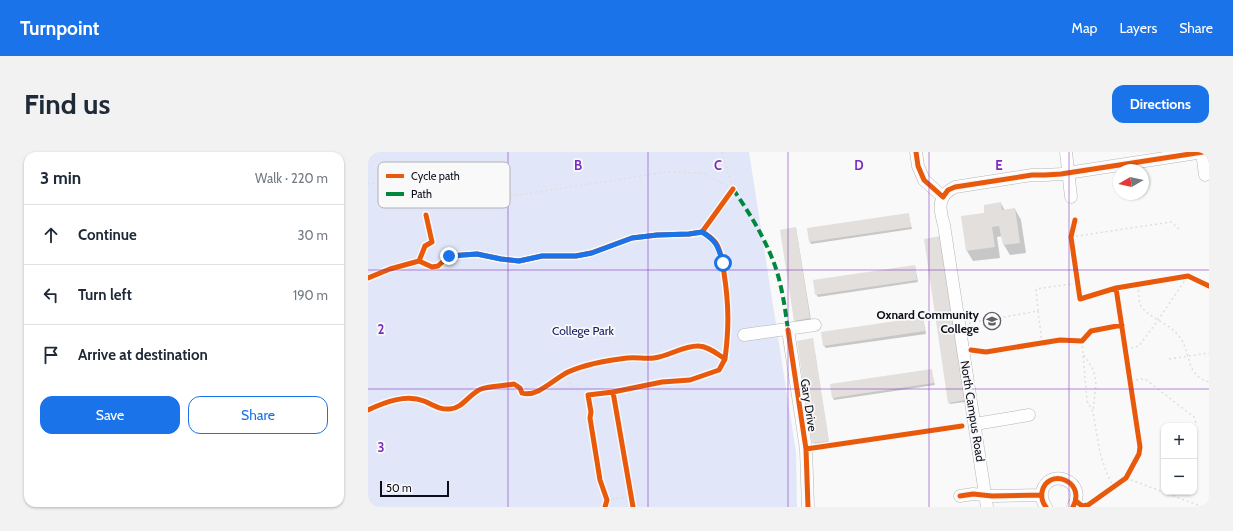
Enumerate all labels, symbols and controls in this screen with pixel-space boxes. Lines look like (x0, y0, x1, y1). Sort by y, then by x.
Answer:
text: Turnpoint (20, 17, 99, 40)
text: Map (1072, 19, 1097, 37)
text: Layers (1119, 19, 1157, 37)
text: Share (1179, 19, 1213, 37)
button: Directions (1112, 85, 1209, 123)
text: Find us (24, 87, 110, 121)
text: B (574, 157, 582, 173)
text: C (714, 157, 722, 173)
text: D (854, 157, 864, 173)
text: E (995, 157, 1003, 173)
legend (378, 162, 510, 208)
north arrow (1113, 164, 1149, 200)
text: 3 min (40, 168, 81, 188)
text: Cycle path (411, 169, 460, 183)
text: Walk · 220 m (255, 170, 328, 186)
text: Path (411, 187, 432, 201)
icon: ahead (40, 224, 62, 246)
text: Continue (78, 226, 137, 244)
text: 30 m (298, 227, 328, 243)
route end (440, 247, 458, 265)
route start (714, 254, 732, 272)
icon: left (40, 284, 62, 306)
text: Turn left (78, 286, 132, 304)
text: 190 m (293, 287, 328, 303)
place label: Oxnard Community College (877, 307, 980, 336)
school or university icon: Oxnard Community College (982, 311, 1002, 331)
text: 2 (378, 321, 385, 337)
park label: College Park (552, 323, 615, 338)
icon: arrive (40, 344, 62, 366)
text: Arrive at destination (78, 346, 208, 364)
street label: North Campus Road (958, 359, 988, 463)
street label: Gary Drive (797, 378, 821, 432)
button: Save (40, 396, 180, 434)
button: Share (188, 396, 328, 434)
map controls (1161, 423, 1197, 495)
button: + (1161, 423, 1197, 459)
text: 3 (377, 439, 385, 455)
button: − (1161, 459, 1197, 495)
scale bar (380, 479, 449, 498)
text: 50 m (386, 481, 412, 495)

